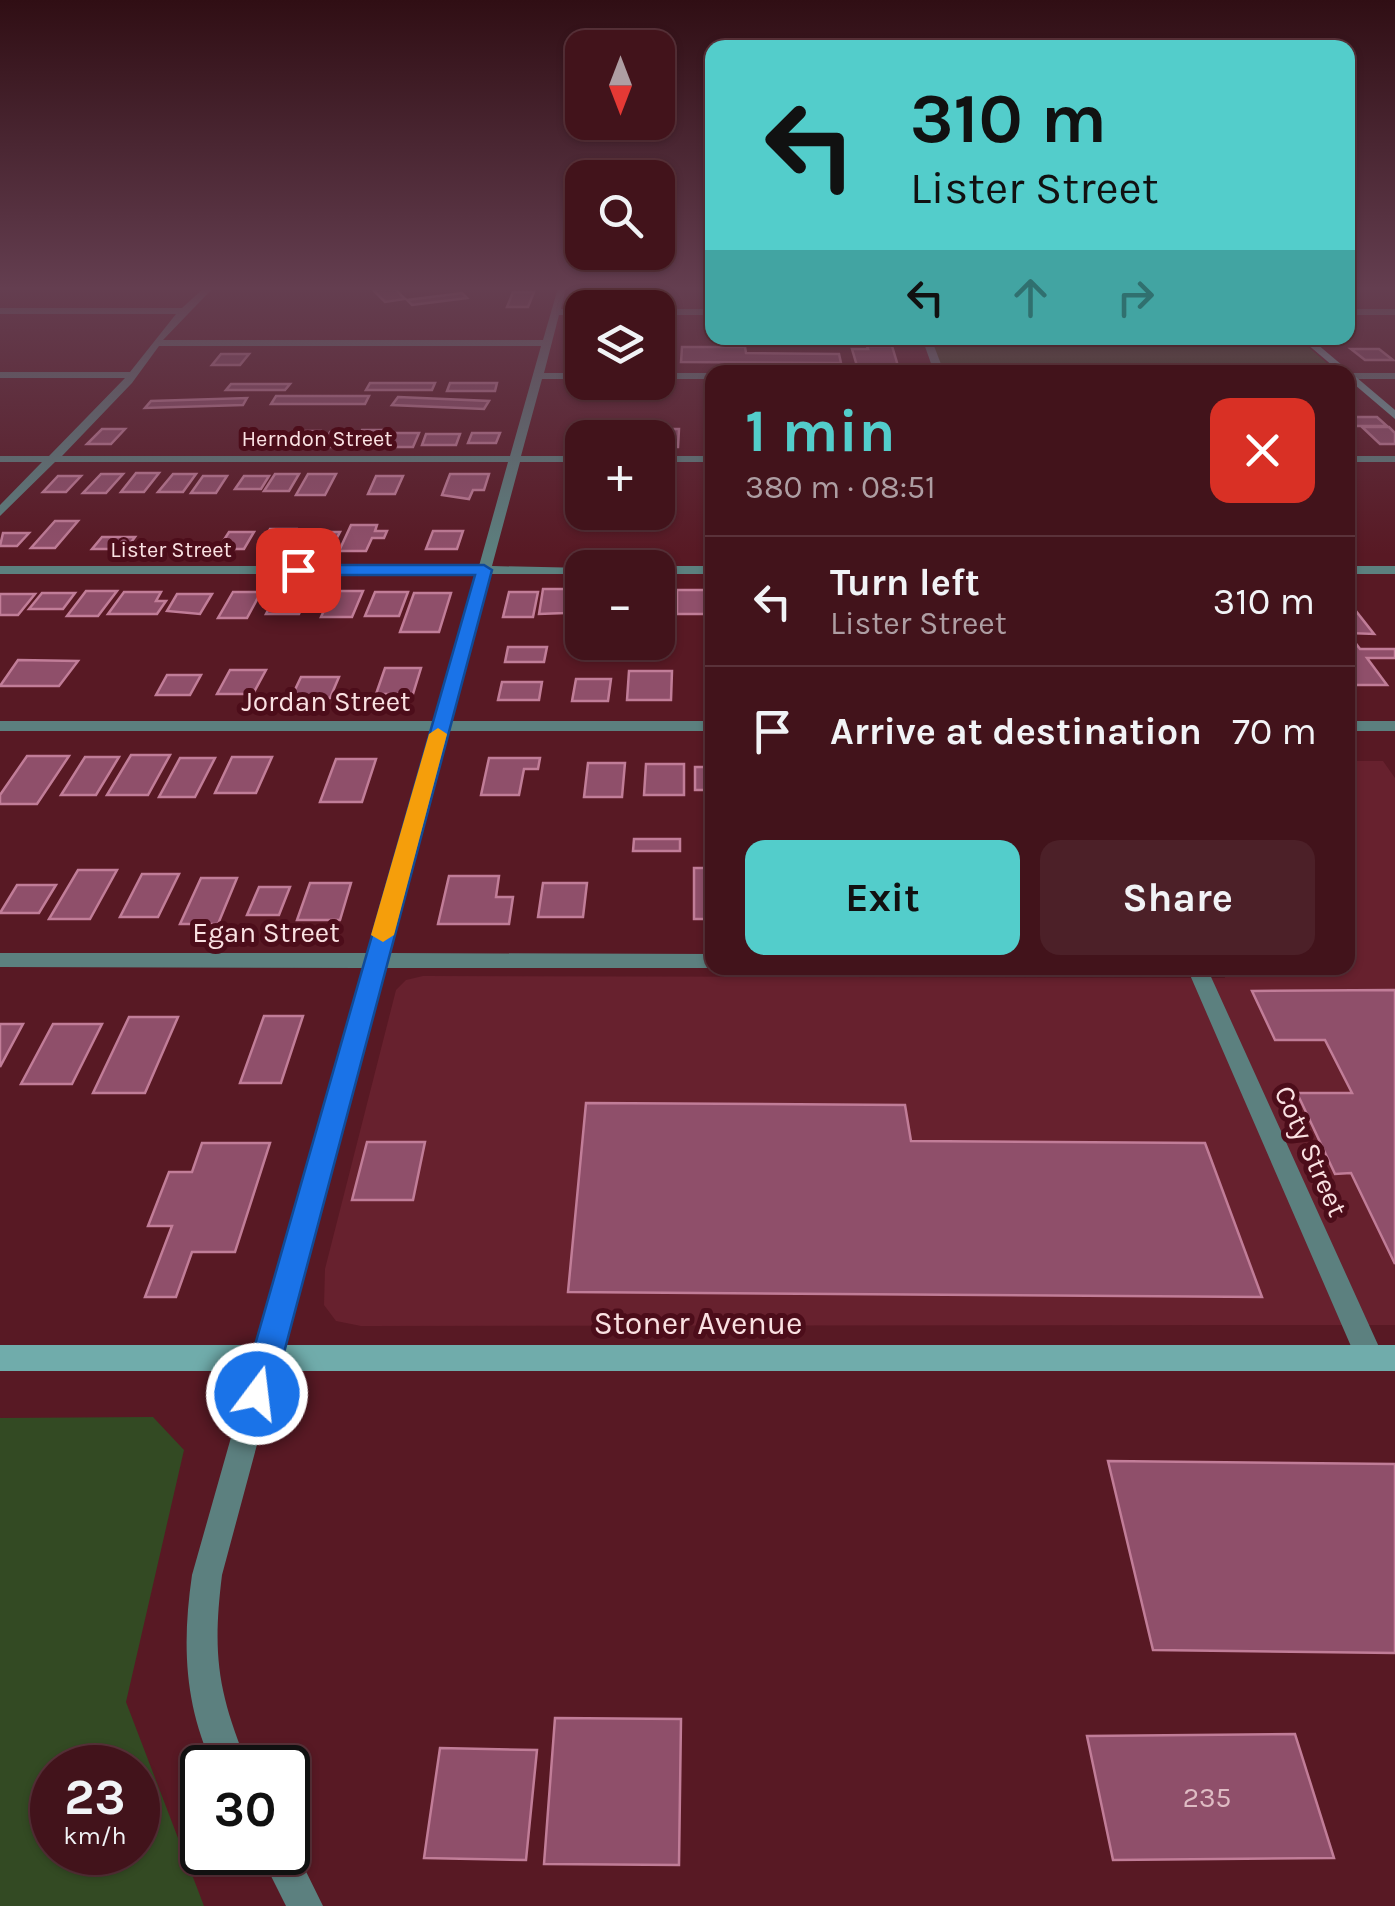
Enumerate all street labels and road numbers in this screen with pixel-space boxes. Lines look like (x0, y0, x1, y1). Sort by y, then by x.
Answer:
street label: Herndon Street (241, 426, 393, 452)
street label: Lister Street (110, 537, 232, 563)
street label: Jordan Street (241, 685, 411, 718)
street label: Egan Street (192, 916, 340, 949)
street label: Coty Street (1268, 1081, 1354, 1221)
street label: Stoner Avenue (593, 1305, 803, 1342)

